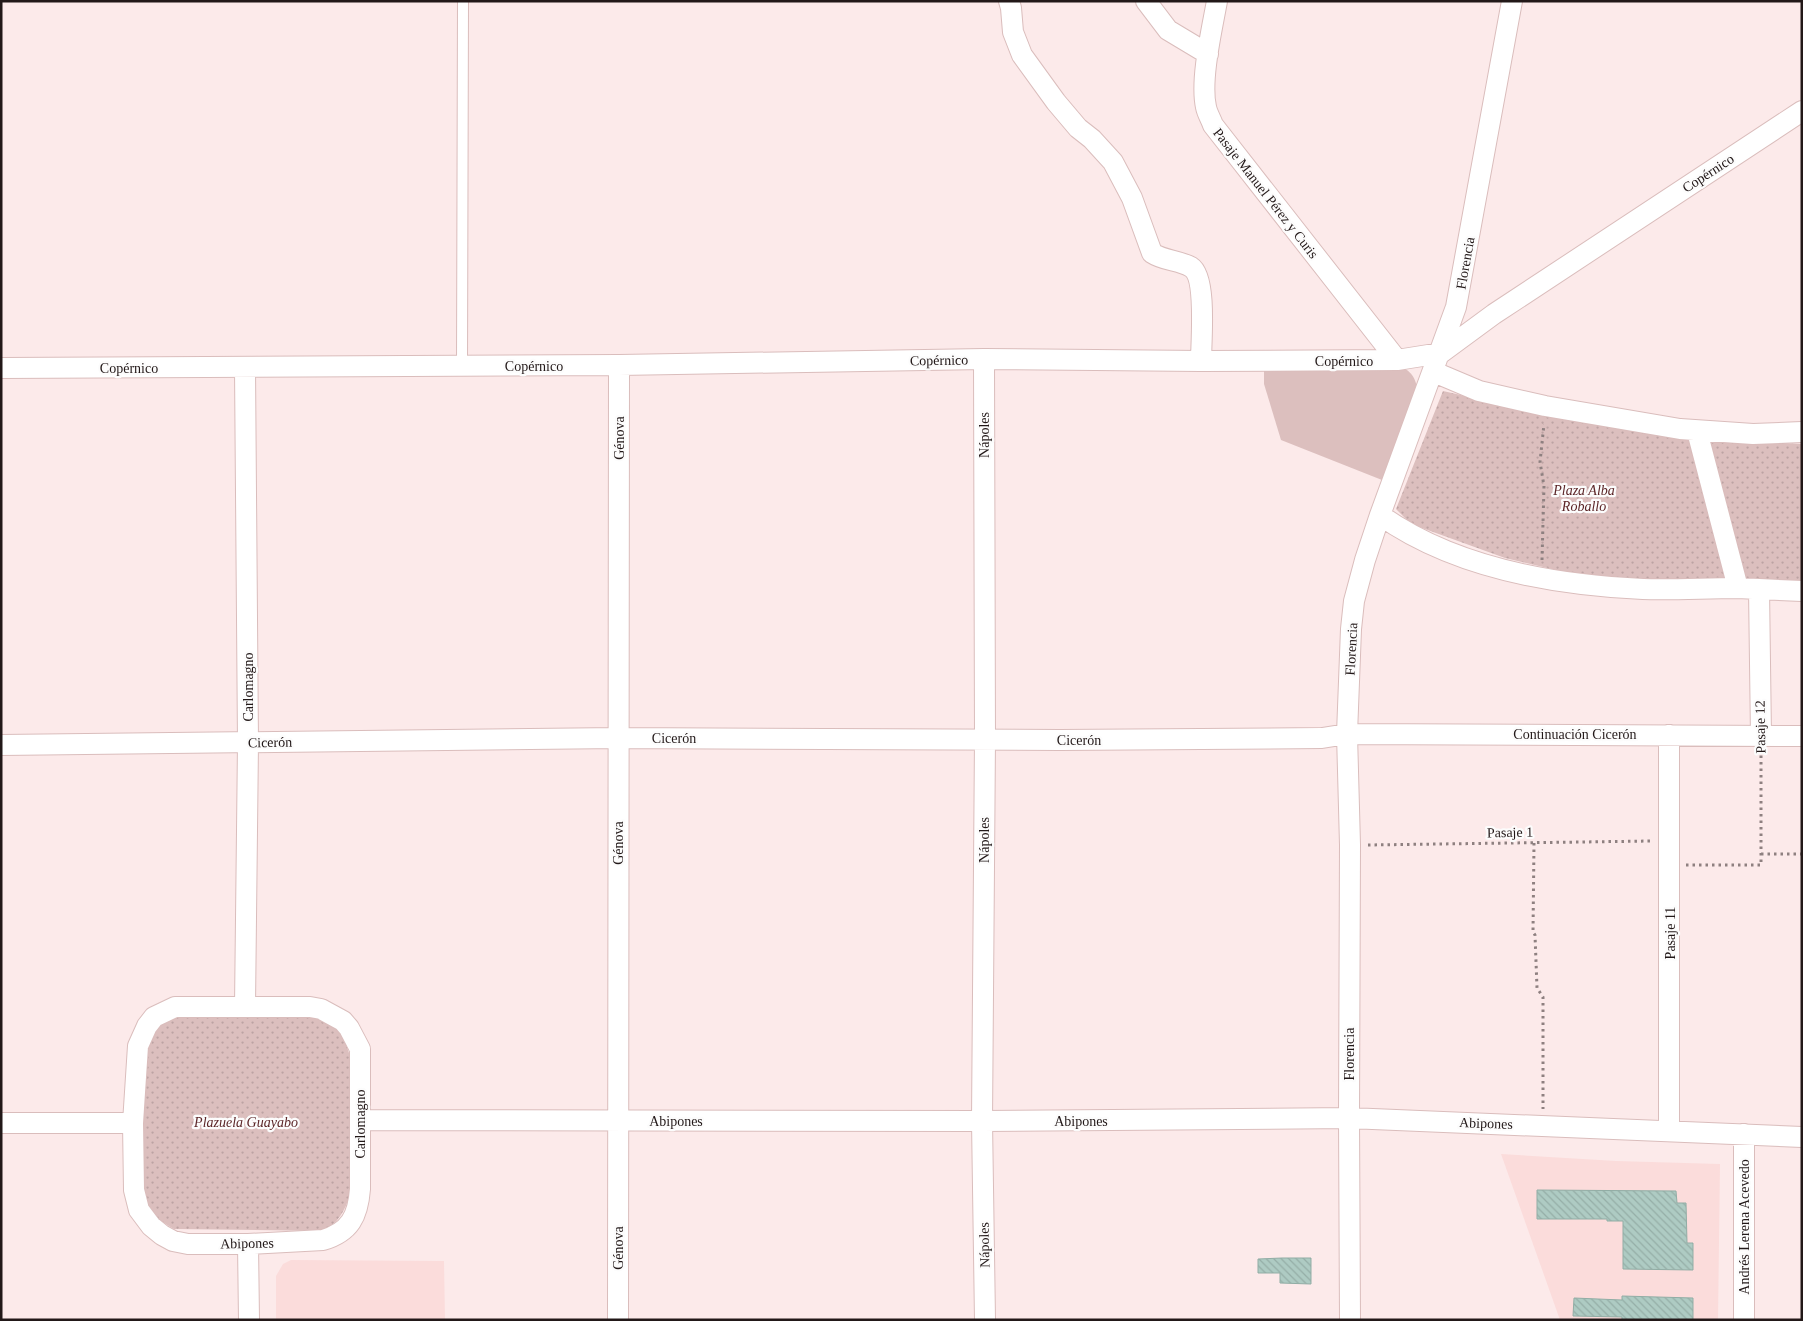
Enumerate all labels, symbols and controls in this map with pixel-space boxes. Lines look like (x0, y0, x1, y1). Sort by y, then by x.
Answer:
street label: Pasaje Manuel Pérez y Curis (1210, 125, 1321, 261)
street label: Copérnico (1680, 151, 1737, 196)
street label: Florencia (1454, 235, 1478, 290)
street label: Copérnico (910, 352, 968, 369)
street label: Copérnico (1315, 354, 1373, 369)
street label: Copérnico (505, 359, 563, 374)
street label: Copérnico (100, 361, 158, 376)
street label: Nápoles (977, 412, 992, 458)
street label: Génova (612, 415, 627, 460)
park label: Plaza Alba Roballo (1552, 483, 1615, 514)
street label: Florencia (1343, 621, 1360, 676)
street label: Carlomagno (241, 652, 256, 722)
street label: Pasaje 12 (1753, 700, 1768, 754)
street label: Continuación Cicerón (1513, 727, 1637, 742)
street label: Cicerón (652, 731, 696, 746)
street label: Cicerón (1057, 733, 1101, 748)
street label: Cicerón (248, 735, 292, 750)
street label: Nápoles (977, 817, 992, 863)
street label: Génova (611, 820, 626, 865)
street label: Pasaje 1 (1487, 825, 1533, 840)
street label: Pasaje 11 (1663, 907, 1678, 959)
street label: Florencia (1342, 1027, 1357, 1080)
street label: Carlomagno (353, 1089, 368, 1159)
street label: Abipones (649, 1114, 703, 1129)
street label: Abipones (1054, 1114, 1108, 1129)
park label: Plazuela Guayabo (193, 1115, 298, 1130)
street label: Abipones (1459, 1115, 1513, 1132)
street label: Andrés Lerena Acevedo (1737, 1159, 1752, 1295)
street label: Nápoles (977, 1222, 992, 1268)
street label: Génova (611, 1225, 626, 1270)
street label: Abipones (220, 1236, 274, 1251)

